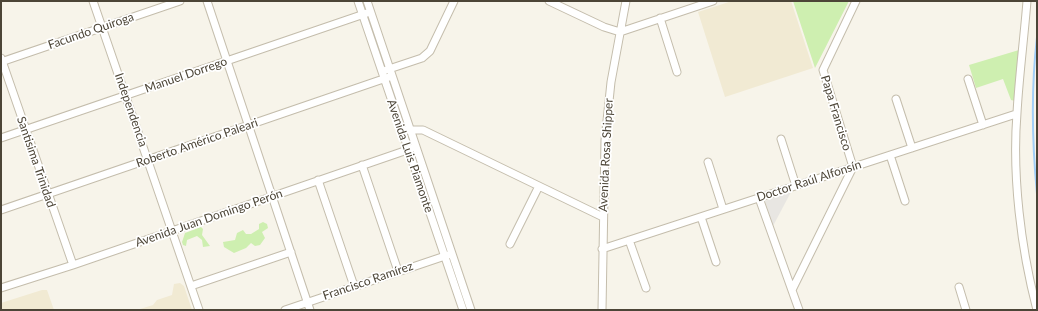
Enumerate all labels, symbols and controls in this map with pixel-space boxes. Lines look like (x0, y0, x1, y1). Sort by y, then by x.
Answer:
street label: Facundo Quiroga (46, 10, 136, 52)
street label: Manuel Dorrego (143, 54, 229, 96)
street label: Independencia (112, 71, 150, 149)
street label: Papa Francisco (818, 74, 854, 152)
street label: Avenida Luis Piamonte (384, 97, 436, 215)
street label: Avenida Rosa Shipper (596, 98, 616, 212)
street label: Santisima Trinidad (14, 115, 58, 209)
street label: Roberto Américo Paleari (134, 115, 260, 171)
street label: Doctor Raúl Alfonsín (755, 157, 863, 205)
street label: Avenida Juan Domingo Perón (133, 186, 285, 250)
street label: Francisco Ramírez (321, 259, 415, 303)

